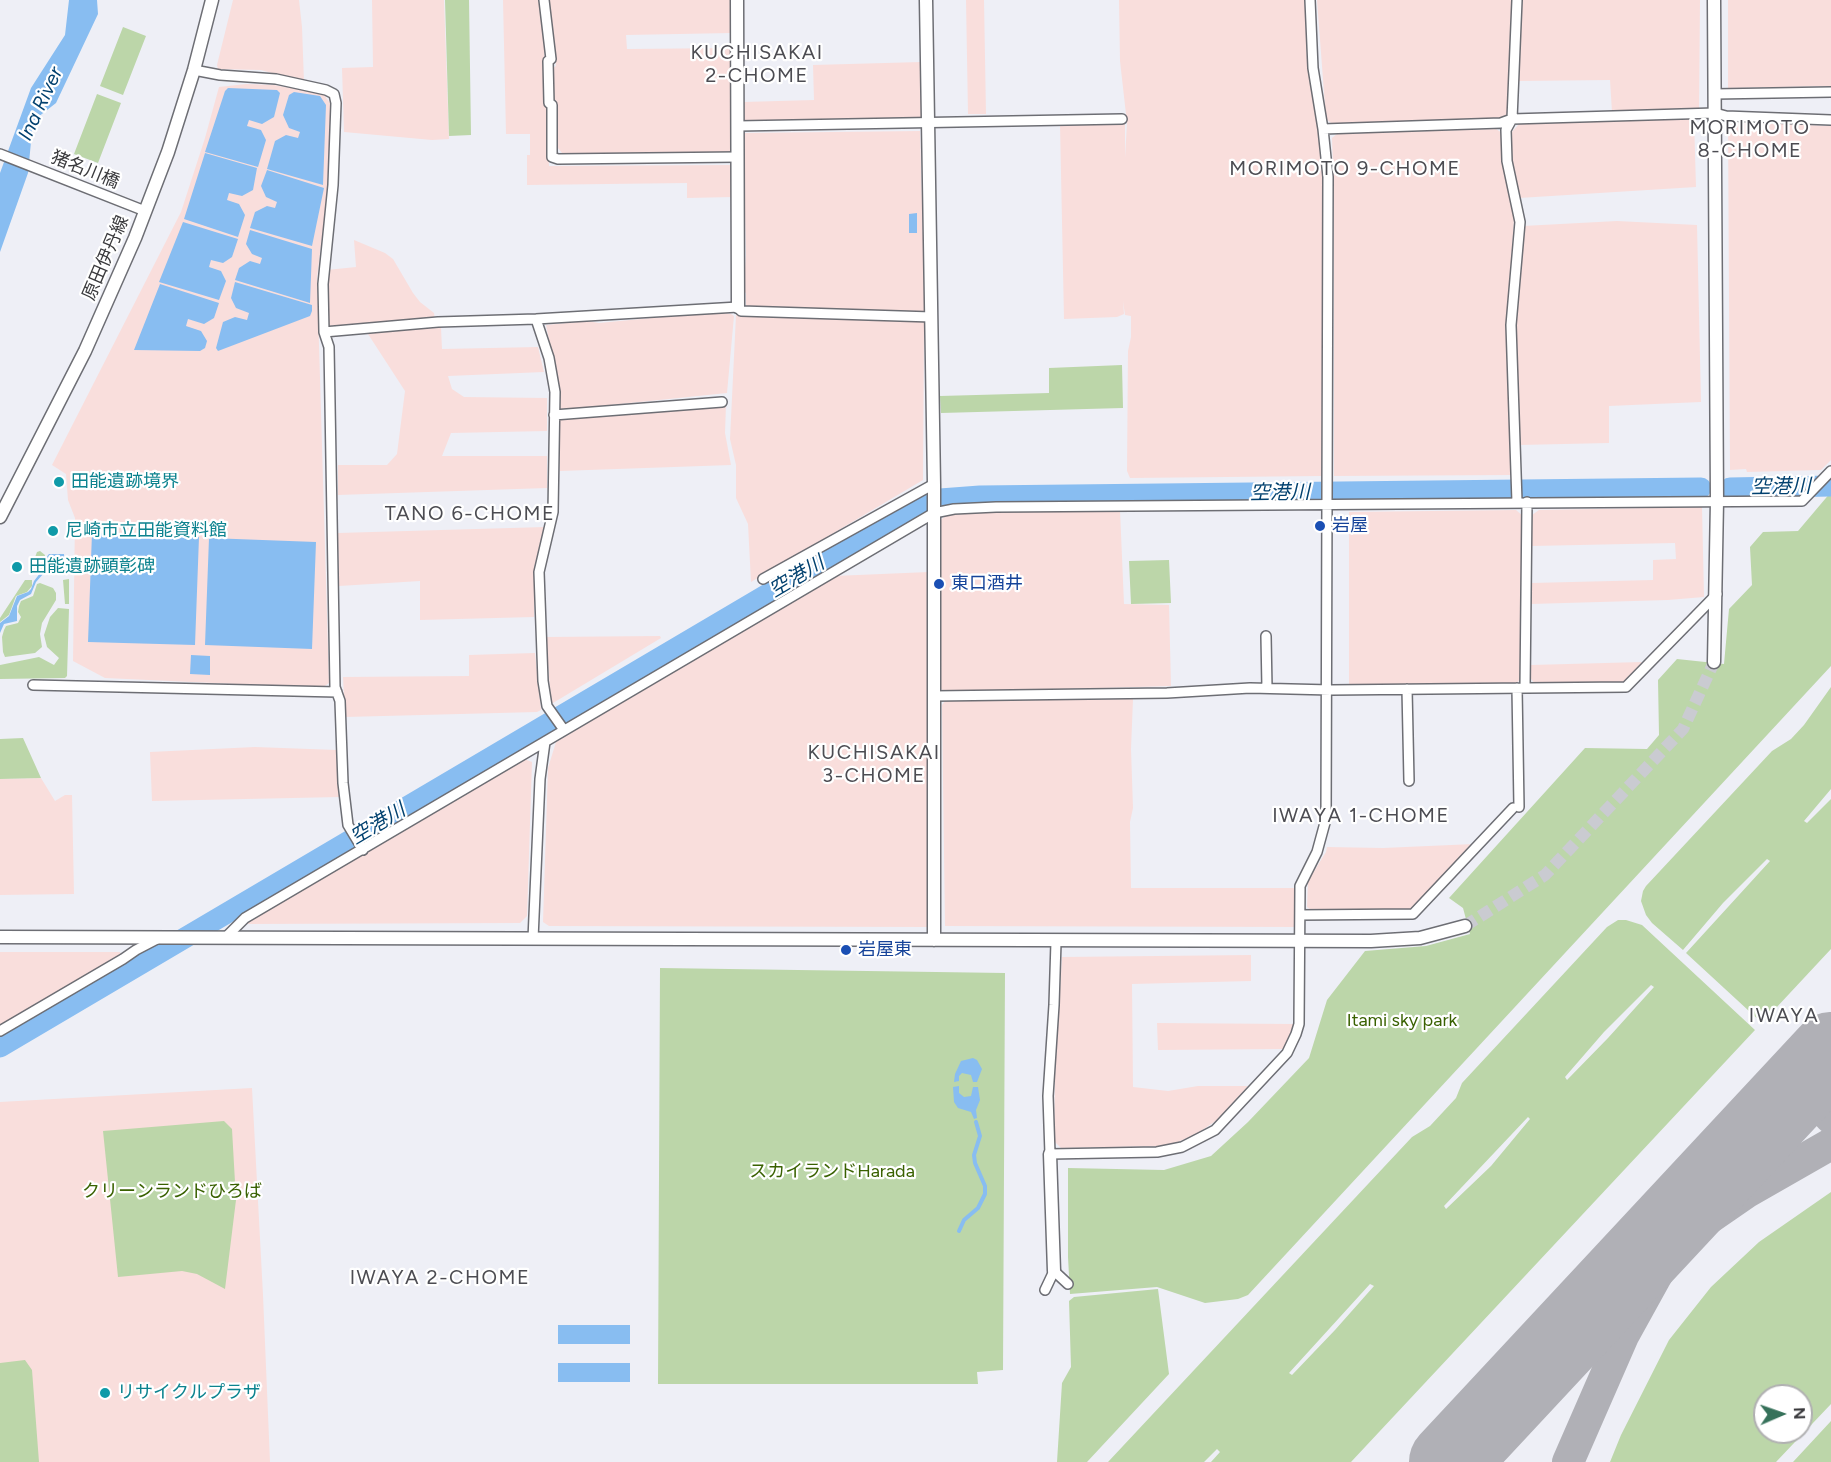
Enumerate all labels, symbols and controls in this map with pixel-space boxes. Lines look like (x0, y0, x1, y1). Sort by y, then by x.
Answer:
district label: KUCHISAKAI 2-CHOME (690, 41, 824, 88)
water label: Ina River (14, 63, 68, 145)
district label: MORIMOTO 8-CHOME (1689, 116, 1811, 163)
street label: 猪名川橋 (48, 147, 122, 193)
district label: MORIMOTO 9-CHOME (1229, 157, 1461, 181)
street label: 原田伊丹線 (78, 212, 134, 304)
place label: 田能遺跡境界 (71, 471, 179, 493)
water label: 空港川 (1751, 474, 1811, 500)
marker: 田能遺跡境界 (52, 475, 66, 489)
water label: 空港川 (1250, 480, 1310, 506)
district label: TANO 6-CHOME (385, 502, 555, 526)
place label: 岩屋 (1332, 515, 1368, 537)
marker: 岩屋 (1313, 519, 1327, 533)
place label: 尼崎市立田能資料館 (65, 520, 227, 542)
marker: 尼崎市立田能資料館 (46, 524, 60, 538)
water label: 空港川 (765, 551, 829, 603)
place label: 田能遺跡顕彰碑 (29, 556, 155, 578)
marker: 田能遺跡顕彰碑 (10, 560, 24, 574)
place label: 東口酒井 (951, 573, 1023, 595)
marker: 東口酒井 (932, 577, 946, 591)
district label: KUCHISAKAI 3-CHOME (807, 741, 941, 788)
water label: 空港川 (346, 798, 410, 850)
district label: IWAYA 1-CHOME (1272, 804, 1450, 828)
place label: 岩屋東 (858, 939, 912, 961)
marker: 岩屋東 (839, 943, 853, 957)
district label: IWAYA (1749, 1004, 1819, 1028)
park label: Itami sky park (1347, 1010, 1457, 1032)
park label: スカイランドHarada (749, 1161, 915, 1183)
park label: クリーンランドひろば (82, 1181, 262, 1203)
district label: IWAYA 2-CHOME (350, 1266, 530, 1290)
place label: リサイクルプラザ (117, 1382, 261, 1404)
north arrow (1753, 1384, 1813, 1444)
marker: リサイクルプラザ (98, 1386, 112, 1400)
text: N (1790, 1407, 1809, 1420)

